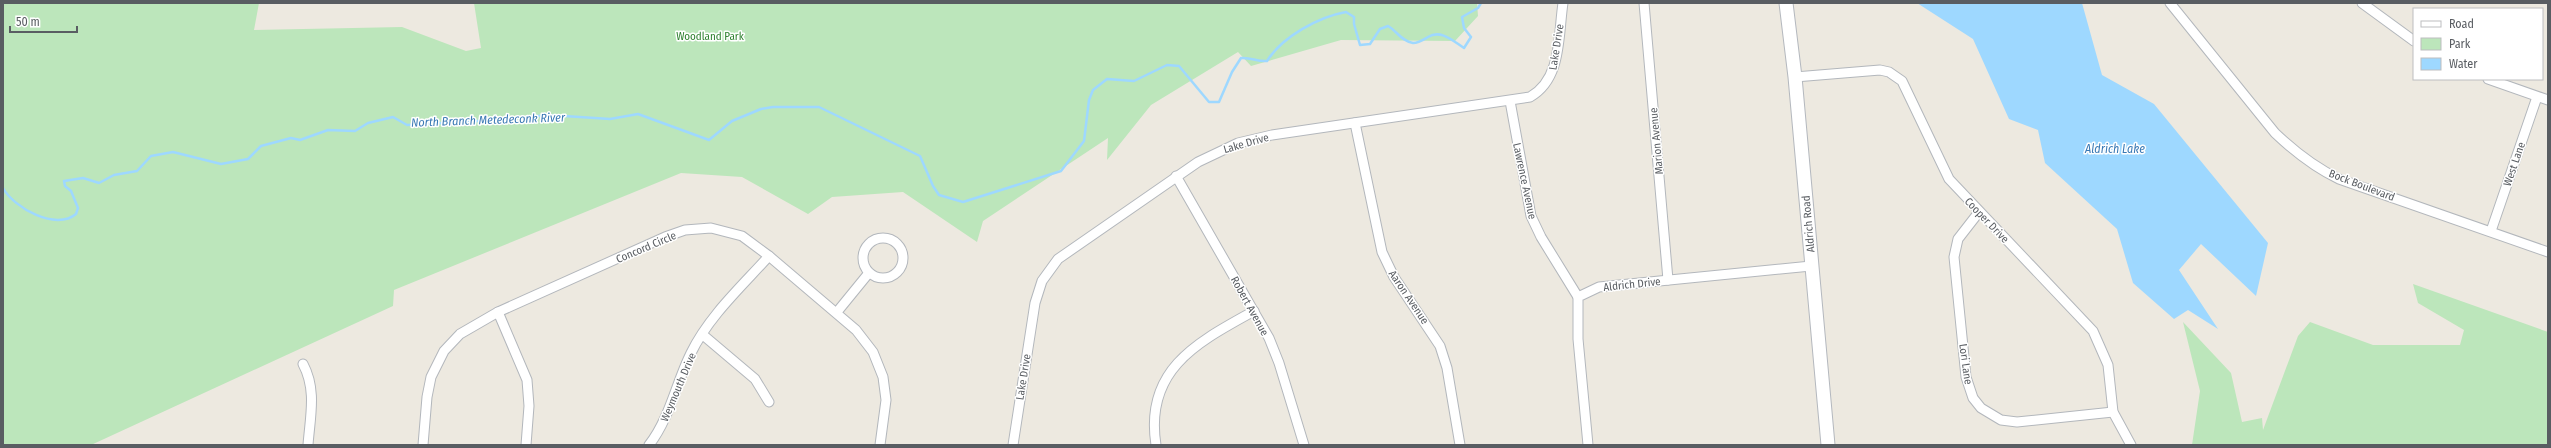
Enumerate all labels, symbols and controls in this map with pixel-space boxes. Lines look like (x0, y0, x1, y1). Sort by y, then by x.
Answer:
scale bar (10, 8, 77, 34)
legend (2413, 8, 2543, 80)
text: 50 m (16, 15, 40, 29)
text: Road (2449, 17, 2474, 31)
street label: Lake Drive (1546, 23, 1567, 71)
park label: Woodland Park (676, 30, 745, 43)
text: Park (2449, 37, 2471, 51)
text: Water (2449, 57, 2478, 71)
street label: Marion Avenue (1647, 107, 1666, 175)
water label: North Branch Metedeconk River (411, 110, 566, 130)
street label: Lake Drive (1222, 131, 1270, 156)
street label: West Lane (2501, 140, 2528, 188)
street label: Lawrence Avenue (1510, 142, 1539, 220)
water label: Aldrich Lake (2084, 142, 2145, 156)
street label: Bock Boulevard (2327, 167, 2397, 204)
street label: Aldrich Road (1800, 195, 1817, 253)
street label: Cooper Drive (1962, 195, 2011, 246)
street label: Concord Circle (614, 229, 678, 266)
street label: Aaron Avenue (1386, 268, 1431, 327)
street label: Robert Avenue (1228, 274, 1271, 338)
street label: Aldrich Drive (1603, 275, 1661, 294)
street label: Lori Lane (1956, 343, 1975, 385)
street label: Weymouth Drive (658, 351, 699, 424)
street label: Lake Drive (1013, 353, 1034, 401)

